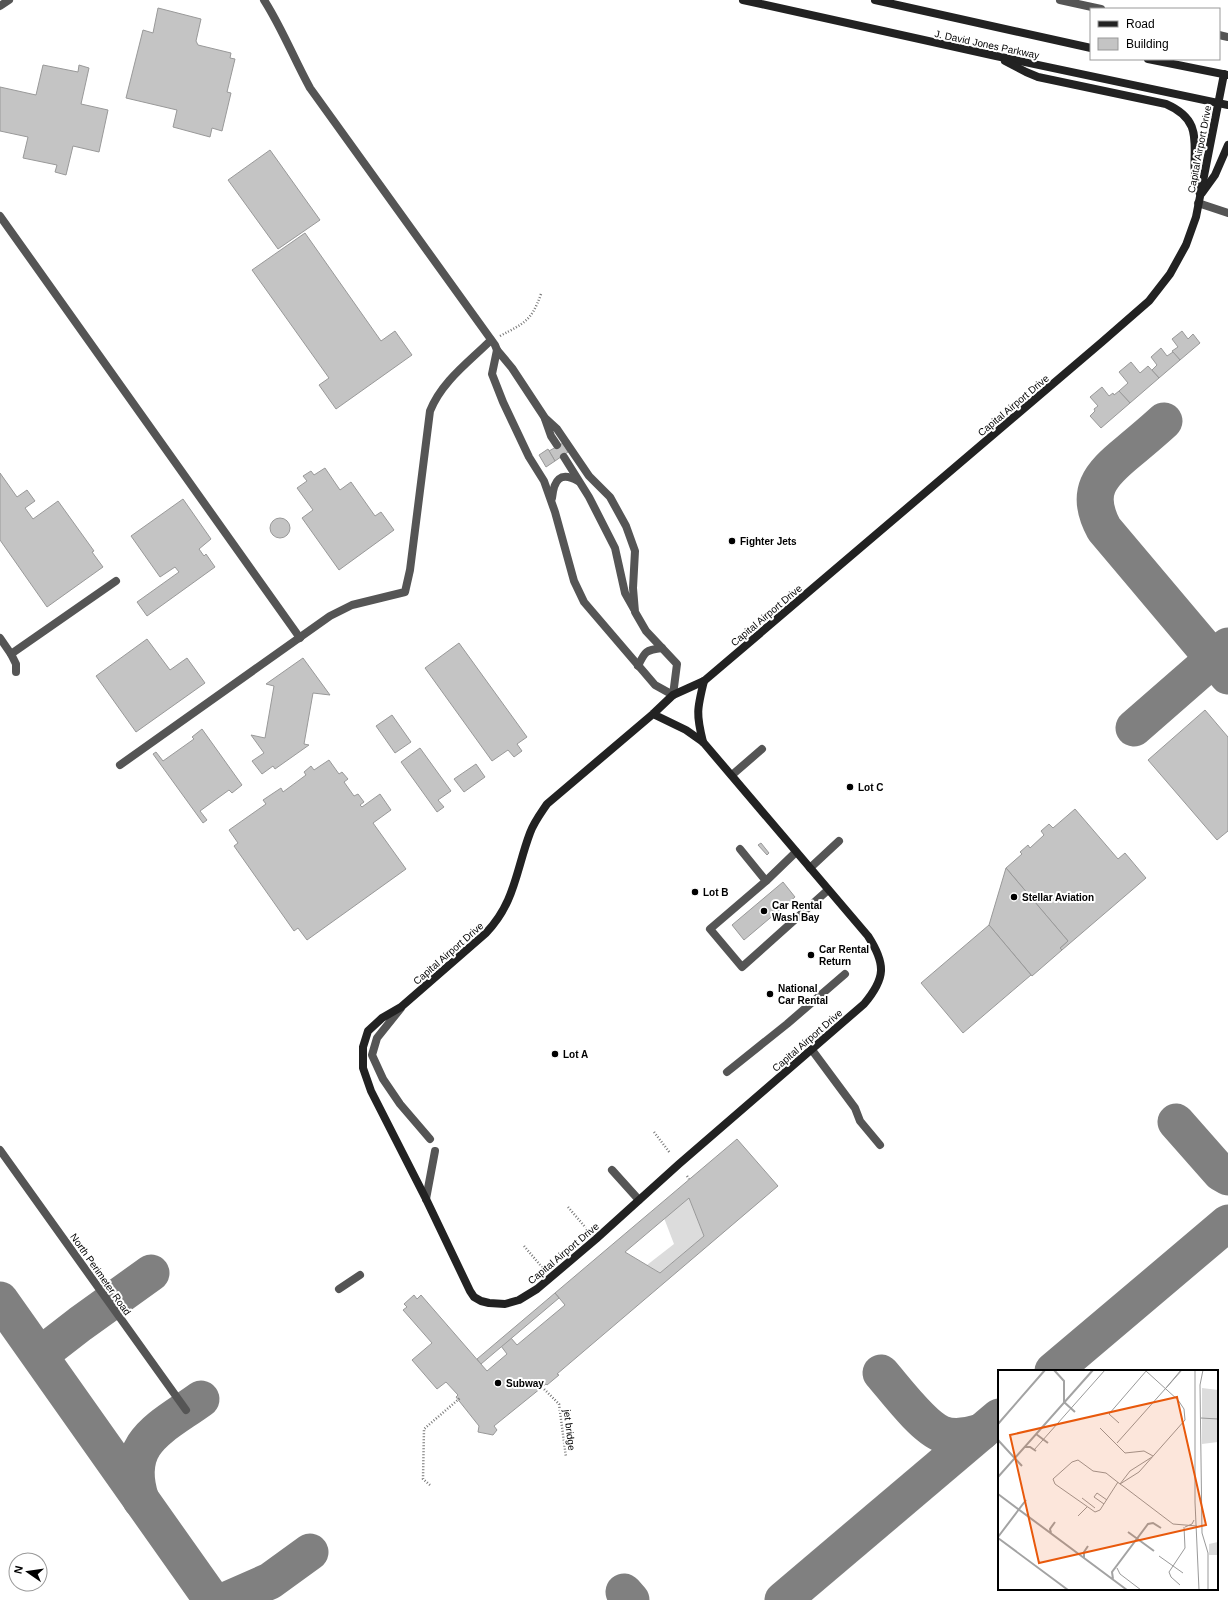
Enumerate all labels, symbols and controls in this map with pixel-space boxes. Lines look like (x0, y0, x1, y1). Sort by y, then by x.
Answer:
legend (1090, 8, 1220, 60)
text: Road (1126, 17, 1155, 31)
street label: J. David Jones Parkway (934, 28, 1040, 61)
text: Building (1126, 37, 1169, 51)
street label: Capital Airport Drive (1186, 104, 1213, 194)
street label: Capital Airport Drive (976, 372, 1051, 438)
marker: Fighter Jets (727, 536, 737, 546)
place label: Fighter Jets (740, 536, 797, 547)
street label: Capital Airport Drive (729, 582, 804, 648)
marker: Lot C (845, 782, 855, 792)
place label: Lot C (858, 782, 884, 793)
marker: Lot B (690, 887, 700, 897)
place label: Lot B (703, 887, 729, 898)
marker: Stellar Aviation (1009, 892, 1019, 902)
place label: Stellar Aviation (1022, 892, 1094, 903)
place label: Car Rental Wash Bay (772, 900, 822, 923)
marker: Car Rental Wash Bay (759, 906, 769, 916)
street label: Capital Airport Drive (411, 920, 486, 987)
place label: Car Rental Return (819, 944, 869, 967)
marker: Car Rental Return (806, 950, 816, 960)
place label: National Car Rental (778, 983, 828, 1006)
marker: National Car Rental (765, 989, 775, 999)
street label: Capital Airport Drive (770, 1007, 845, 1074)
marker: Lot A (550, 1049, 560, 1059)
place label: Lot A (563, 1049, 588, 1060)
street label: Capital Airport Drive (526, 1220, 601, 1286)
street label: North Perimeter Road (68, 1231, 133, 1317)
inset map (998, 1370, 1218, 1590)
marker: Subway (493, 1378, 503, 1388)
place label: Subway (506, 1378, 544, 1389)
street label: jet bridge (561, 1408, 578, 1452)
north arrow (8, 1552, 48, 1592)
text: N (12, 1564, 25, 1575)

